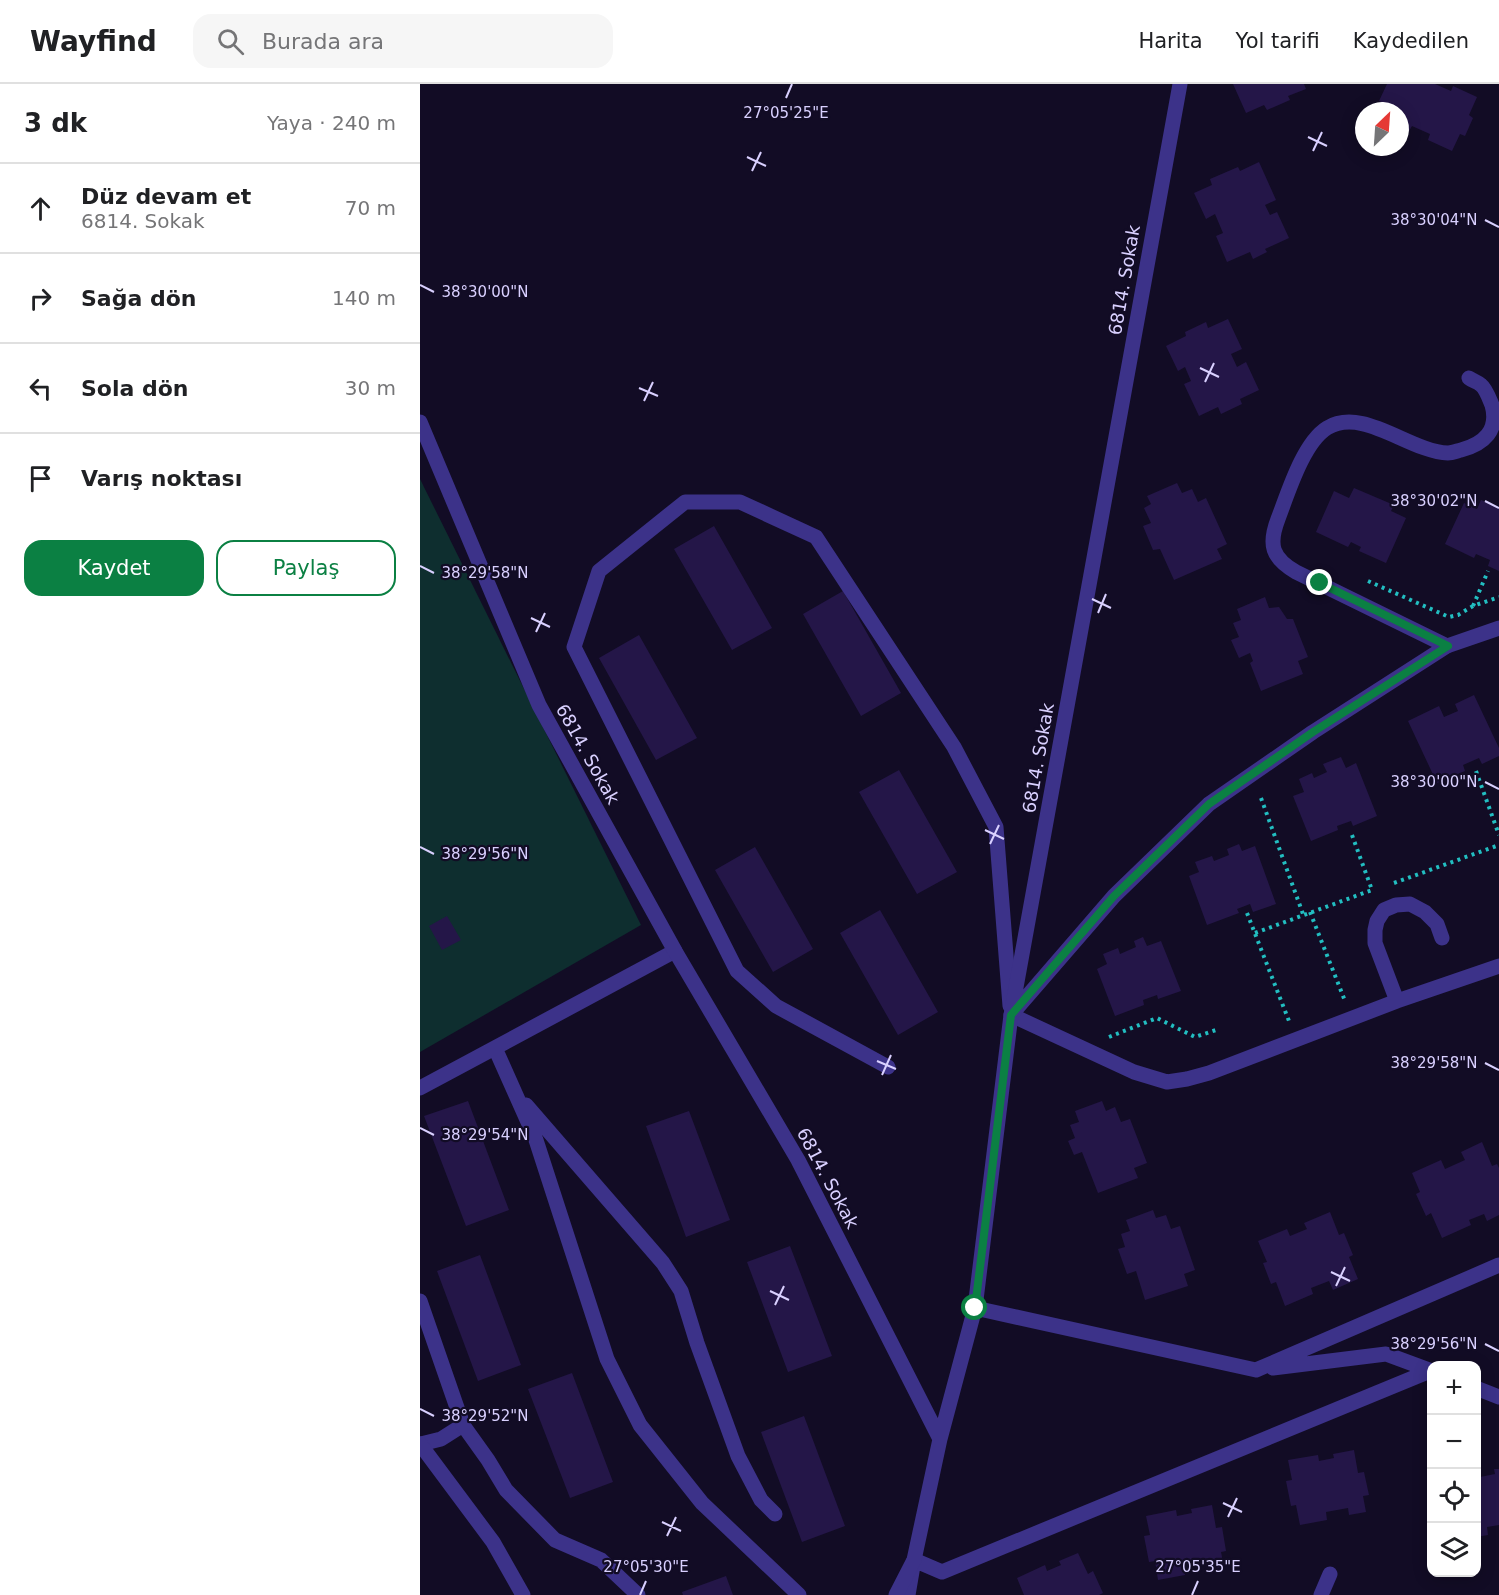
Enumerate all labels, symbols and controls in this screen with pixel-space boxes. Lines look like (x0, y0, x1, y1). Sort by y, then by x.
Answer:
search box (193, 14, 613, 68)
text: Wayfind (30, 25, 157, 58)
icon: search (214, 25, 247, 58)
text: Burada ara (262, 29, 384, 54)
text: Harita (1138, 29, 1203, 53)
text: Yol tarifi (1236, 29, 1320, 53)
text: Kaydedilen (1353, 29, 1469, 53)
north arrow (1355, 102, 1409, 156)
text: 27°05'25"E (743, 104, 829, 122)
text: 3 dk (24, 108, 87, 138)
text: Yaya · 240 m (267, 111, 396, 135)
text: Düz devam et (81, 184, 251, 209)
icon: ahead (24, 192, 57, 225)
text: 70 m (345, 196, 396, 220)
text: 6814. Sokak (81, 209, 205, 233)
text: 38°30'04"N (1390, 211, 1478, 229)
street label: 6814. Sokak (1104, 223, 1144, 337)
icon: right (24, 282, 57, 315)
text: 38°30'00"N (441, 283, 529, 301)
text: Sağa dön (81, 286, 196, 311)
text: 140 m (332, 286, 396, 310)
icon: left (24, 372, 57, 405)
text: Sola dön (81, 376, 189, 401)
text: 30 m (345, 376, 396, 400)
icon: arrive (24, 462, 57, 495)
text: Varış noktası (81, 466, 242, 491)
text: 38°30'02"N (1390, 492, 1478, 510)
button: Kaydet (24, 540, 204, 596)
button: Paylaş (216, 540, 396, 596)
text: 38°29'58"N (441, 564, 529, 582)
route end (1306, 569, 1332, 595)
street label: 6814. Sokak (552, 700, 624, 808)
street label: 6814. Sokak (1018, 701, 1058, 815)
text: 38°30'00"N (1390, 773, 1478, 791)
text: 38°29'56"N (441, 845, 529, 863)
text: 38°29'58"N (1390, 1054, 1478, 1072)
street label: 6814. Sokak (793, 1124, 864, 1233)
text: 38°29'54"N (441, 1126, 529, 1144)
route start (961, 1294, 987, 1320)
text: 38°29'56"N (1390, 1335, 1478, 1353)
map controls (1427, 1361, 1481, 1577)
button: + (1427, 1361, 1481, 1415)
text: 38°29'52"N (441, 1407, 529, 1425)
button: − (1427, 1415, 1481, 1469)
button: locate (1427, 1469, 1481, 1523)
button: layers (1427, 1523, 1481, 1577)
text: 27°05'30"E (603, 1558, 689, 1576)
text: 27°05'35"E (1155, 1558, 1241, 1576)

